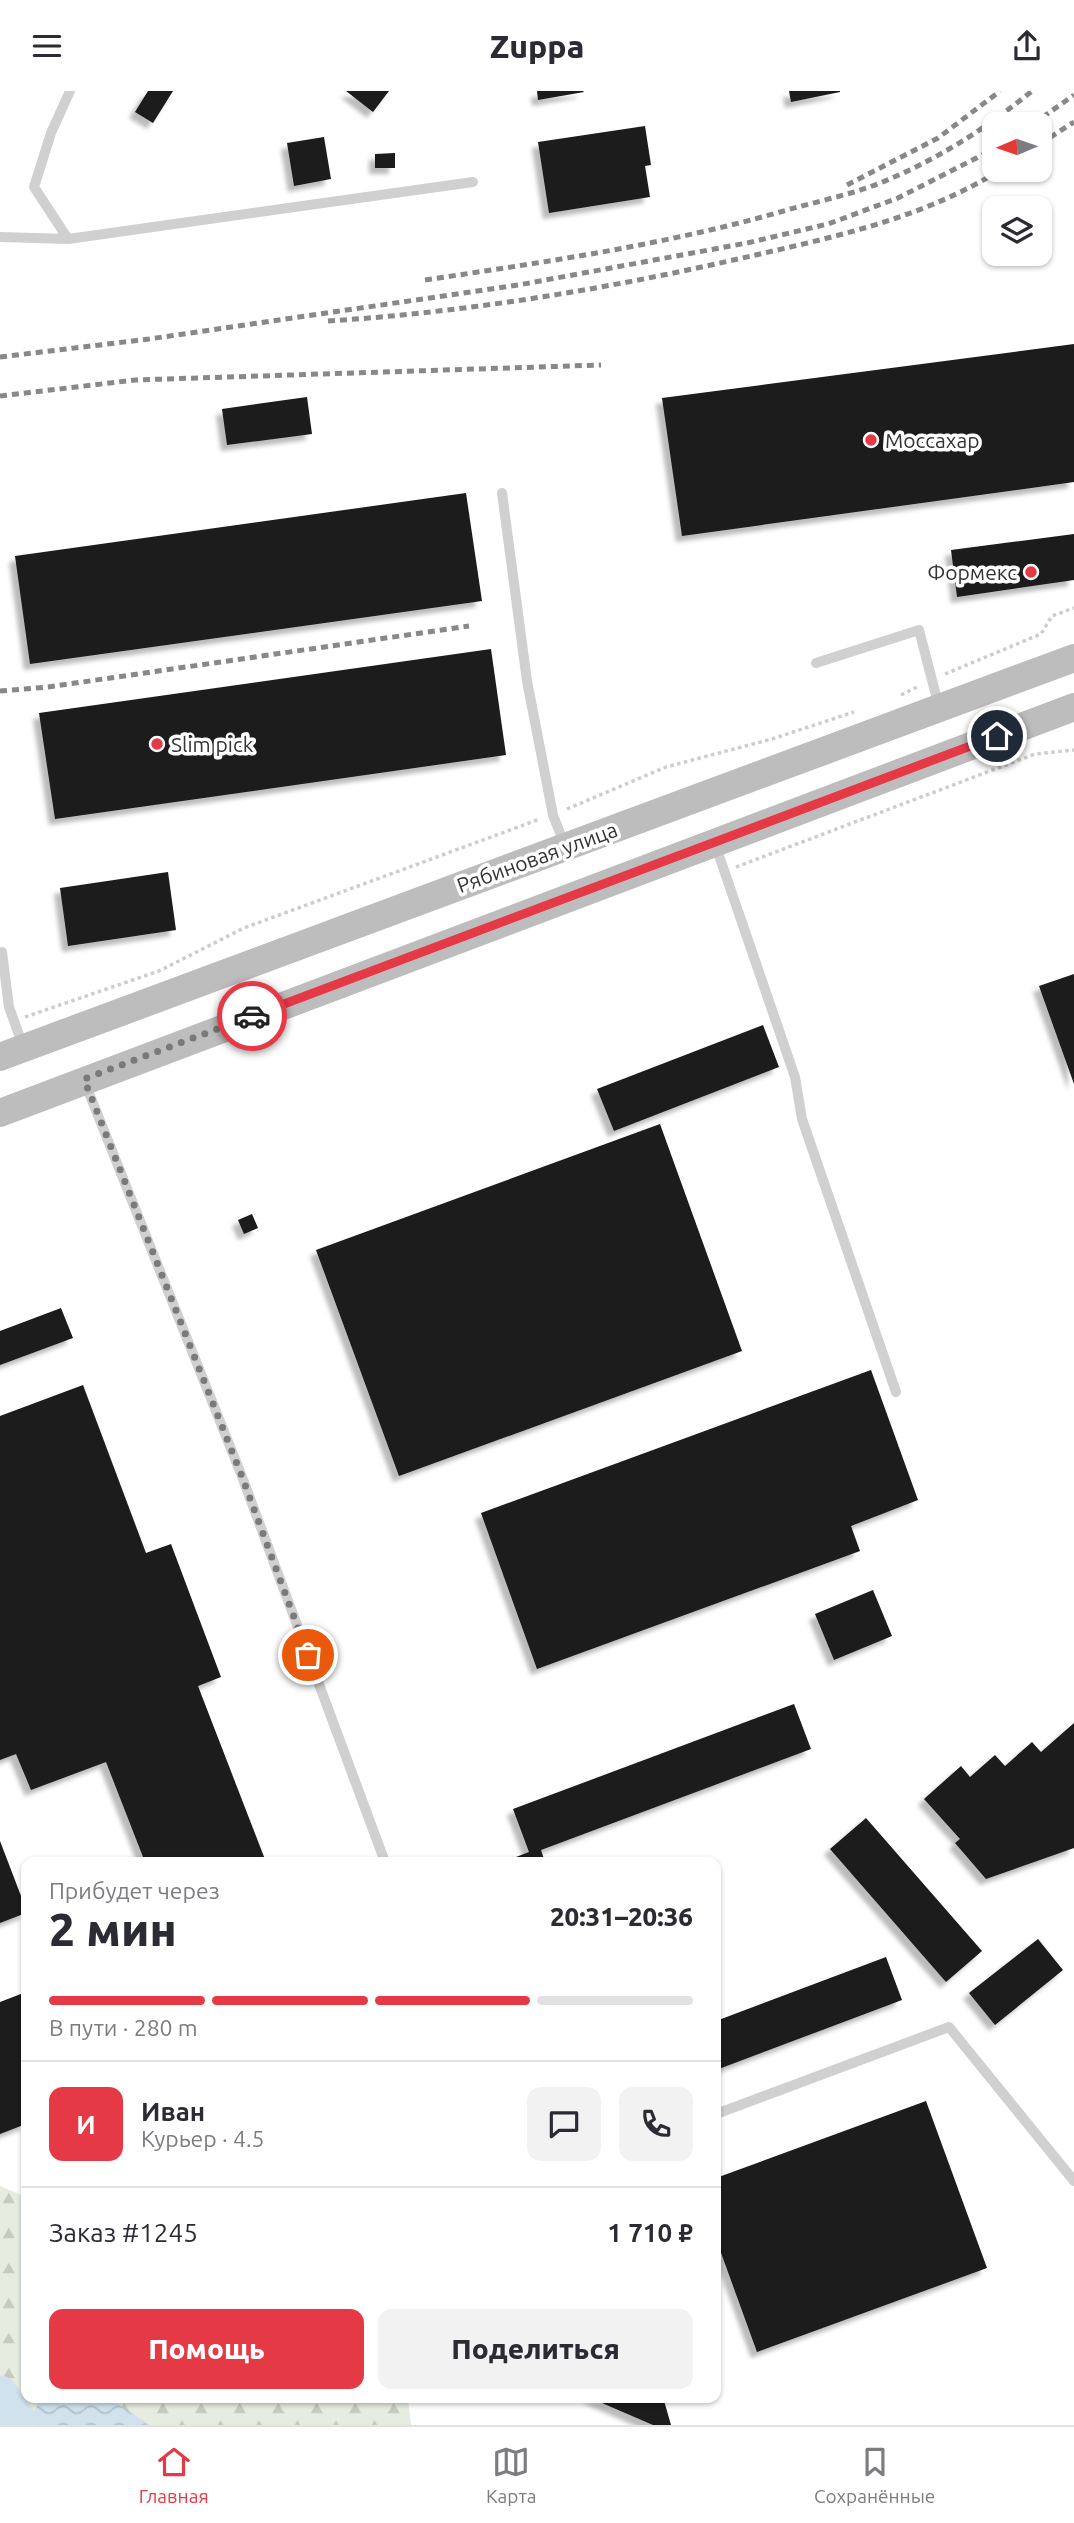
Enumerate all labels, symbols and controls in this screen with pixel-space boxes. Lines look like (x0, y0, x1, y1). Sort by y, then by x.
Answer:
icon: menu (28, 27, 66, 65)
icon: share (1008, 27, 1046, 65)
text: Zuppa (490, 28, 584, 64)
north arrow (982, 112, 1052, 182)
map controls (982, 112, 1052, 266)
button: layers (982, 196, 1052, 266)
place label: Моссахар (885, 428, 980, 452)
marker: Моссахар (863, 432, 879, 448)
place label: Формекс (927, 560, 1017, 584)
marker: Формекс (1023, 564, 1039, 580)
pin (967, 706, 1027, 766)
icon: home (978, 717, 1016, 755)
place label: Slim pick (171, 732, 254, 756)
marker: Slim pick (149, 736, 165, 752)
street label: Рябиновая улица (453, 817, 621, 897)
courier (217, 981, 287, 1051)
icon: car (233, 997, 271, 1035)
pin (278, 1625, 338, 1685)
icon: bag (289, 1636, 327, 1674)
text: Прибудет через (49, 1878, 220, 1903)
text: 20:31–20:36 (550, 1902, 693, 1931)
text: 2 мин (49, 1903, 177, 1955)
text: В пути · 280 m (49, 2015, 198, 2040)
button: chat (527, 2087, 601, 2161)
button: phone (619, 2087, 693, 2161)
text: Иван (141, 2097, 205, 2126)
text: И (76, 2110, 96, 2139)
text: Курьер · 4.5 (141, 2126, 265, 2151)
text: Заказ #1245 (49, 2218, 198, 2247)
text: 1 710 ₽ (607, 2218, 693, 2247)
button: Помощь (49, 2309, 364, 2389)
button: Поделиться (378, 2309, 693, 2389)
tab: Главная (139, 2443, 209, 2507)
tab: Карта (486, 2443, 537, 2507)
tab: Сохранённые (814, 2443, 935, 2507)

